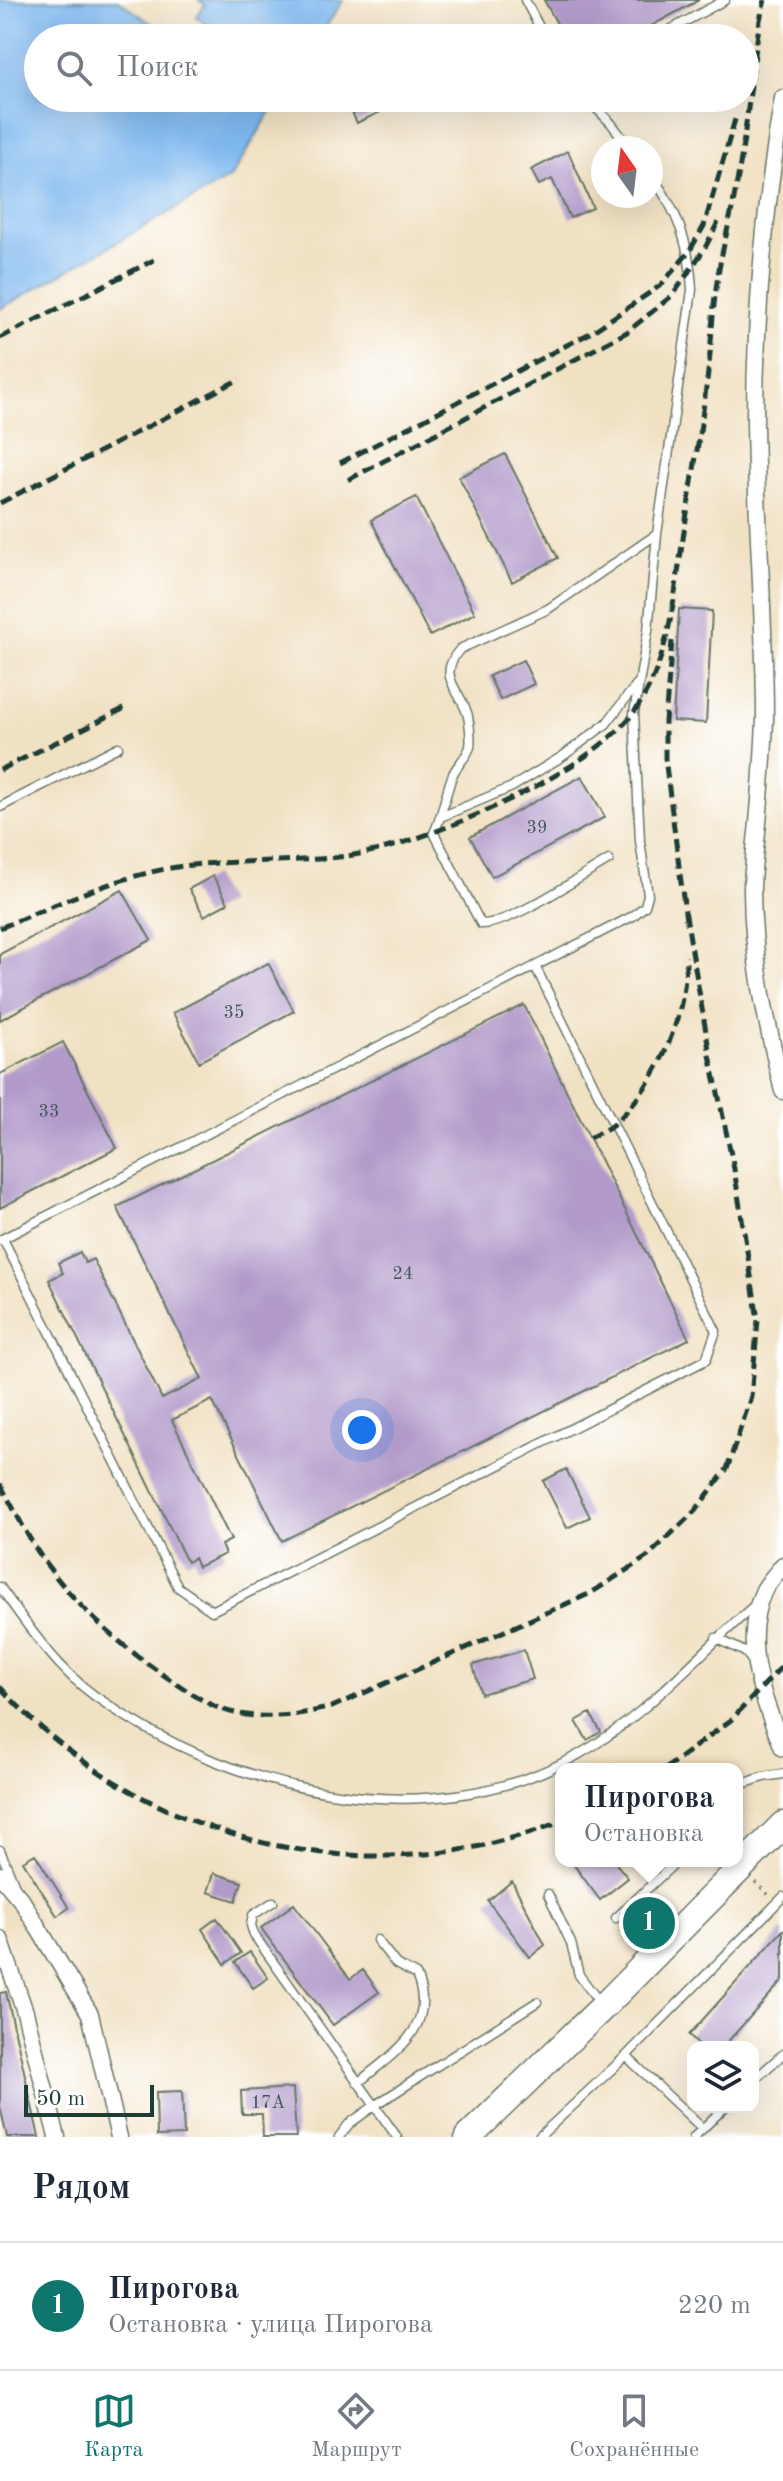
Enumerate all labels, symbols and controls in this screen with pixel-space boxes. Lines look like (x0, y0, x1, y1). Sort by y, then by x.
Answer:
search box (24, 24, 759, 112)
icon: search (52, 46, 96, 90)
text: Поиск (116, 53, 199, 83)
north arrow (591, 136, 663, 208)
house number: 39 (527, 819, 547, 837)
house number: 35 (224, 1004, 244, 1022)
house number: 33 (39, 1103, 59, 1121)
house number: 24 (393, 1265, 413, 1283)
your location (342, 1410, 382, 1450)
popup (555, 1763, 743, 1867)
text: Пирогова (583, 1784, 715, 1814)
text: Остановка (583, 1821, 704, 1847)
pin: 1 (623, 1893, 675, 1953)
map controls (687, 2041, 759, 2113)
button: layers (687, 2041, 759, 2113)
scale bar (24, 2081, 154, 2117)
text: 50 m (36, 2088, 85, 2110)
house number: 17А (251, 2094, 286, 2112)
text: Рядом (32, 2172, 131, 2206)
text: Пирогова (108, 2275, 239, 2305)
text: 1 (50, 2293, 66, 2319)
text: 220 m (678, 2293, 751, 2319)
text: Остановка · улица Пирогова (108, 2312, 433, 2338)
tab: Карта (84, 2389, 143, 2464)
tab: Маршрут (311, 2389, 402, 2464)
tab: Сохранённые (569, 2389, 699, 2464)

